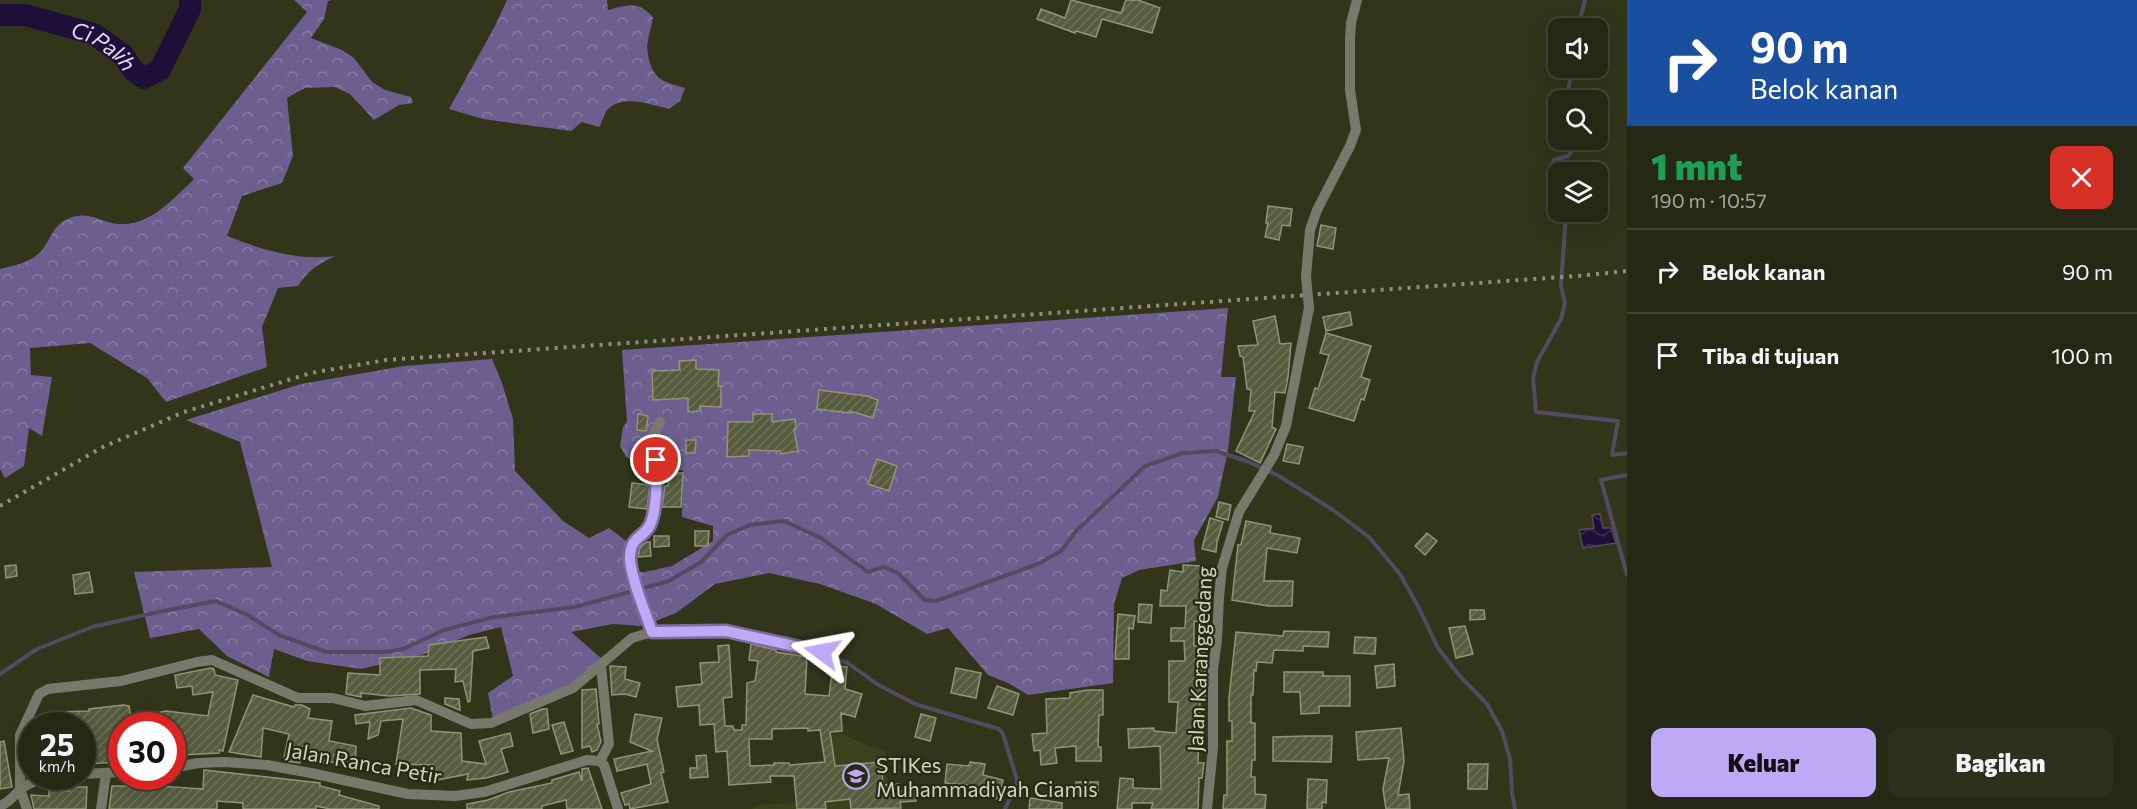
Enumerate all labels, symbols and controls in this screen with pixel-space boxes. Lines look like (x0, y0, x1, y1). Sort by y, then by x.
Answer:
water label: Ci Palih (69, 15, 143, 76)
map controls (1548, 18, 1608, 222)
button: sound (1548, 18, 1608, 78)
text: 90 m (1750, 20, 1849, 72)
icon: right (1651, 24, 1729, 102)
text: Belok kanan (1750, 72, 1898, 105)
button: search (1548, 90, 1608, 150)
text: 1 mnt (1651, 143, 1742, 187)
button: close (2050, 146, 2113, 209)
button: layers (1548, 162, 1608, 222)
text: 190 m · 10:57 (1651, 188, 1767, 212)
icon: right (1651, 255, 1684, 288)
text: Belok kanan (1702, 258, 1825, 285)
text: 90 m (2062, 258, 2113, 285)
icon: arrive (1651, 339, 1684, 372)
text: Tiba di tujuan (1702, 342, 1839, 369)
text: 100 m (2051, 342, 2113, 369)
pin (630, 434, 681, 485)
icon: arrive (639, 443, 672, 476)
street label: Jalan Karanggedang (1182, 566, 1216, 752)
position arrow (790, 620, 854, 684)
speed limit sign: 30 (108, 712, 186, 790)
text: 25 (40, 725, 74, 762)
button: Keluar (1651, 728, 1876, 797)
button: Bagikan (1888, 728, 2113, 797)
street label: Jalan Ranca Petir (284, 736, 444, 788)
place label: STIKes Muhammadiyah Ciamis (876, 752, 1098, 801)
text: km/h (39, 757, 75, 775)
school or university icon: STIKes Muhammadiyah Ciamis (841, 761, 871, 791)

